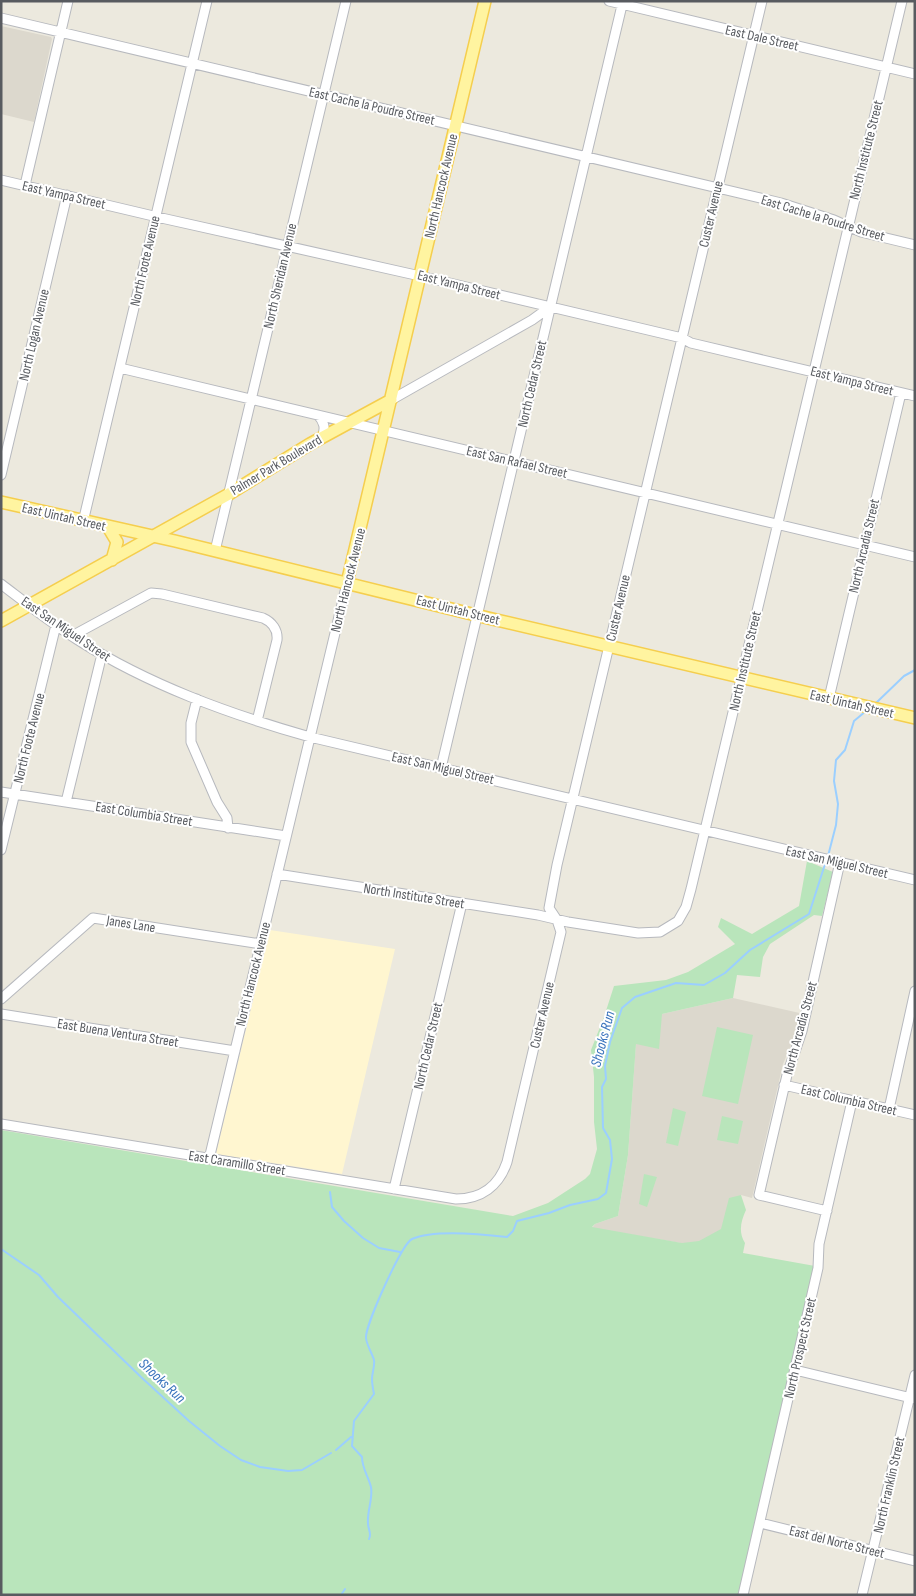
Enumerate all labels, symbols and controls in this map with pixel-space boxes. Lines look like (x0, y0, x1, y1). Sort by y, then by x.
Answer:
street label: East Dale Street (724, 21, 800, 55)
street label: East Cache la Poudre Street (307, 83, 437, 129)
street label: North Institute Street (845, 98, 887, 202)
street label: North Hancock Avenue (421, 132, 461, 240)
street label: East Yampa Street (21, 177, 107, 213)
street label: Custer Avenue (695, 179, 727, 249)
street label: East Cache la Poudre Street (759, 191, 887, 245)
street label: North Foote Avenue (126, 214, 164, 308)
street label: North Sheridan Avenue (260, 222, 300, 330)
street label: East Yampa Street (416, 266, 502, 304)
street label: North Logan Avenue (15, 287, 53, 383)
street label: North Cedar Street (514, 339, 550, 429)
street label: East Yampa Street (809, 362, 895, 400)
street label: Palmer Park Boulevard (227, 431, 325, 499)
street label: East San Rafael Street (465, 442, 569, 482)
street label: North Arcadia Street (845, 497, 883, 595)
street label: East Uintah Street (20, 499, 108, 535)
street label: North Hancock Avenue (327, 526, 369, 634)
street label: Custer Avenue (602, 573, 634, 643)
street label: East Uintah Street (414, 591, 502, 629)
street label: East San Miguel Street (18, 593, 114, 665)
street label: North Institute Street (725, 609, 765, 713)
street label: East Uintah Street (808, 686, 896, 722)
street label: North Foote Avenue (10, 691, 48, 785)
street label: East San Miguel Street (390, 748, 496, 788)
street label: East Columbia Street (94, 798, 194, 830)
street label: East San Miguel Street (784, 842, 890, 882)
street label: North Institute Street (362, 880, 466, 912)
street label: Janes Lane (104, 912, 157, 936)
street label: North Hancock Avenue (232, 920, 274, 1028)
street label: North Arcadia Street (779, 979, 821, 1077)
street label: Custer Avenue (526, 980, 558, 1050)
street label: North Cedar Street (410, 1001, 446, 1091)
water label: Shooks Run (586, 1009, 620, 1069)
street label: East Buena Ventura Street (56, 1015, 180, 1051)
street label: East Columbia Street (799, 1081, 899, 1119)
street label: East Caramillo Street (187, 1147, 287, 1179)
street label: North Prospect Street (780, 1296, 820, 1400)
water label: Shooks Run (135, 1355, 189, 1407)
street label: North Franklin Street (870, 1435, 908, 1535)
street label: East del Norte Street (788, 1522, 886, 1562)

